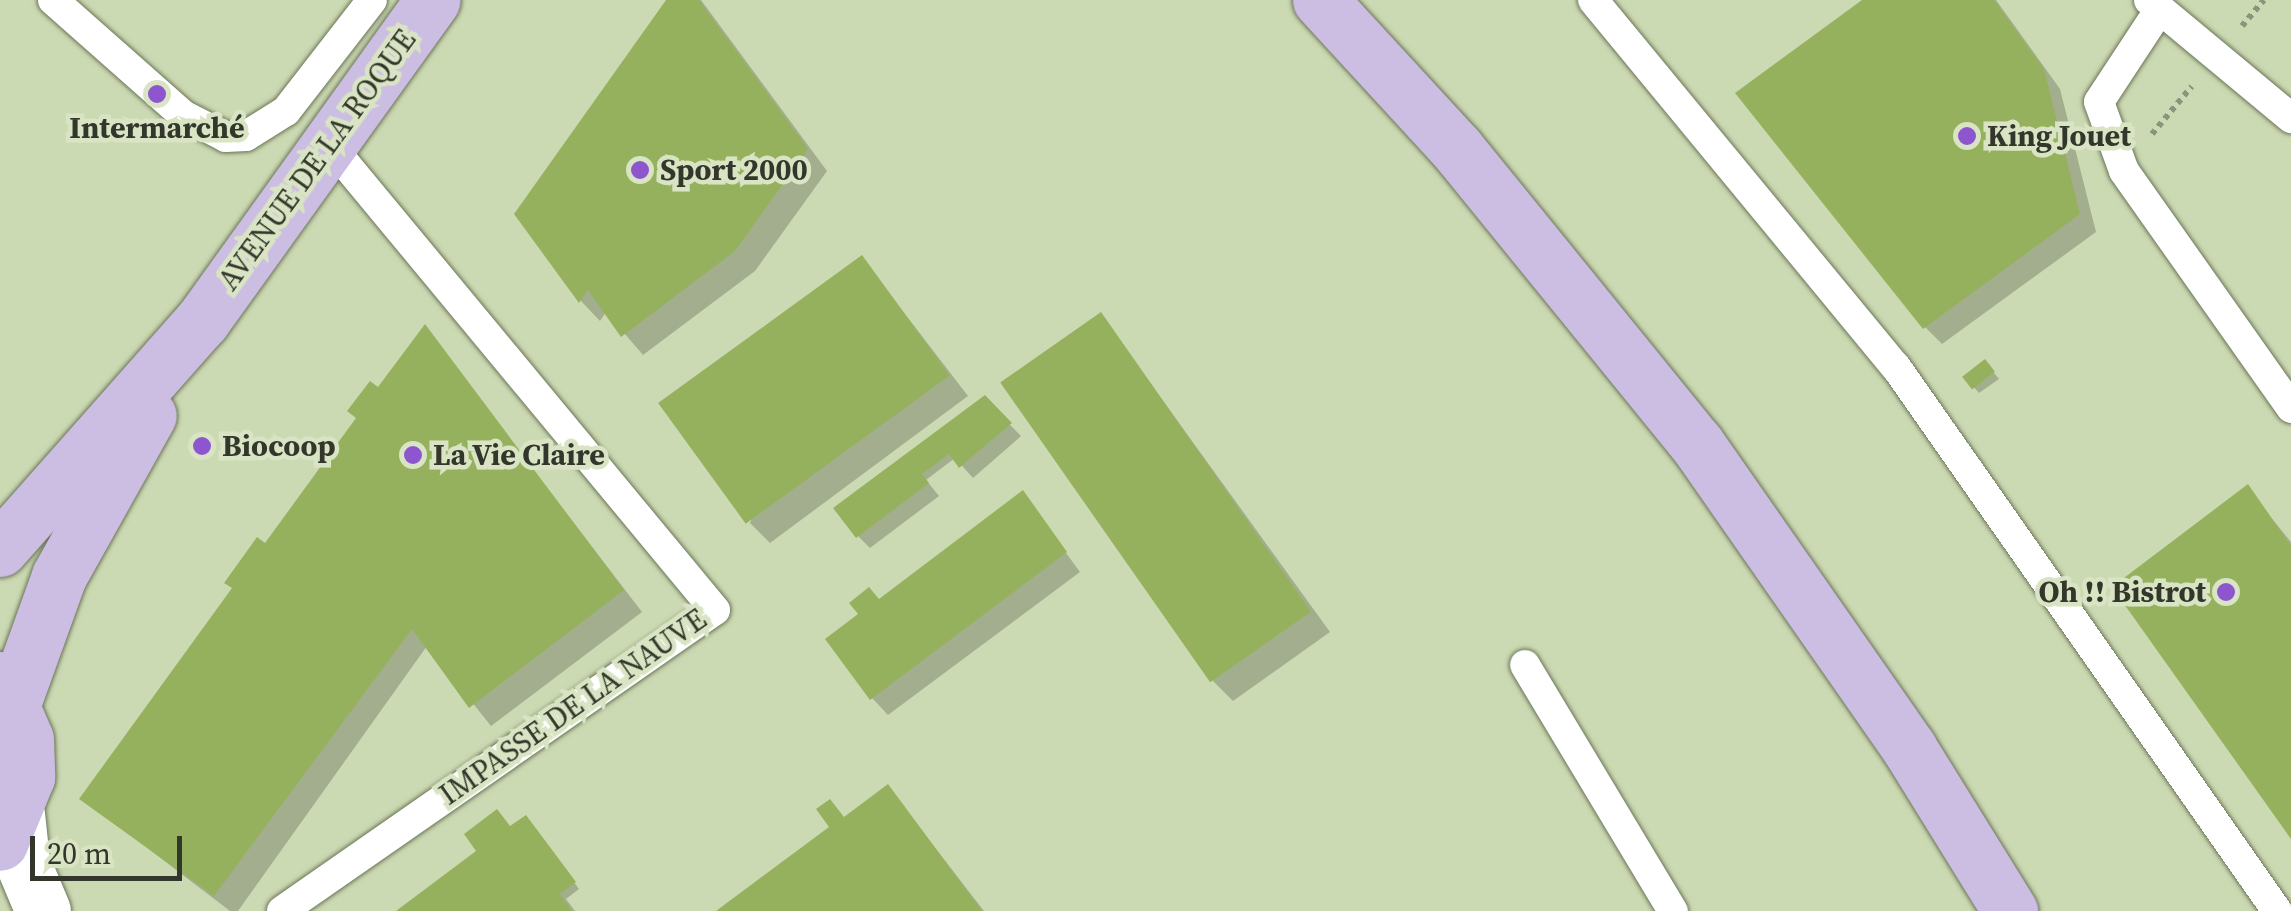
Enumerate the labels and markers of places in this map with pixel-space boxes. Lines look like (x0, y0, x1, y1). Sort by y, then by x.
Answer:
marker: Intermarché (146, 83, 168, 105)
place label: Intermarché (69, 110, 245, 146)
place label: King Jouet (1987, 118, 2131, 154)
marker: King Jouet (1956, 125, 1978, 147)
place label: Sport 2000 (660, 152, 808, 188)
marker: Sport 2000 (629, 159, 651, 181)
place label: Biocoop (222, 428, 335, 464)
marker: Biocoop (191, 435, 213, 457)
place label: La Vie Claire (433, 437, 606, 473)
marker: La Vie Claire (402, 444, 424, 466)
place label: Oh !! Bistrot (2039, 574, 2206, 610)
marker: Oh !! Bistrot (2215, 581, 2237, 603)

